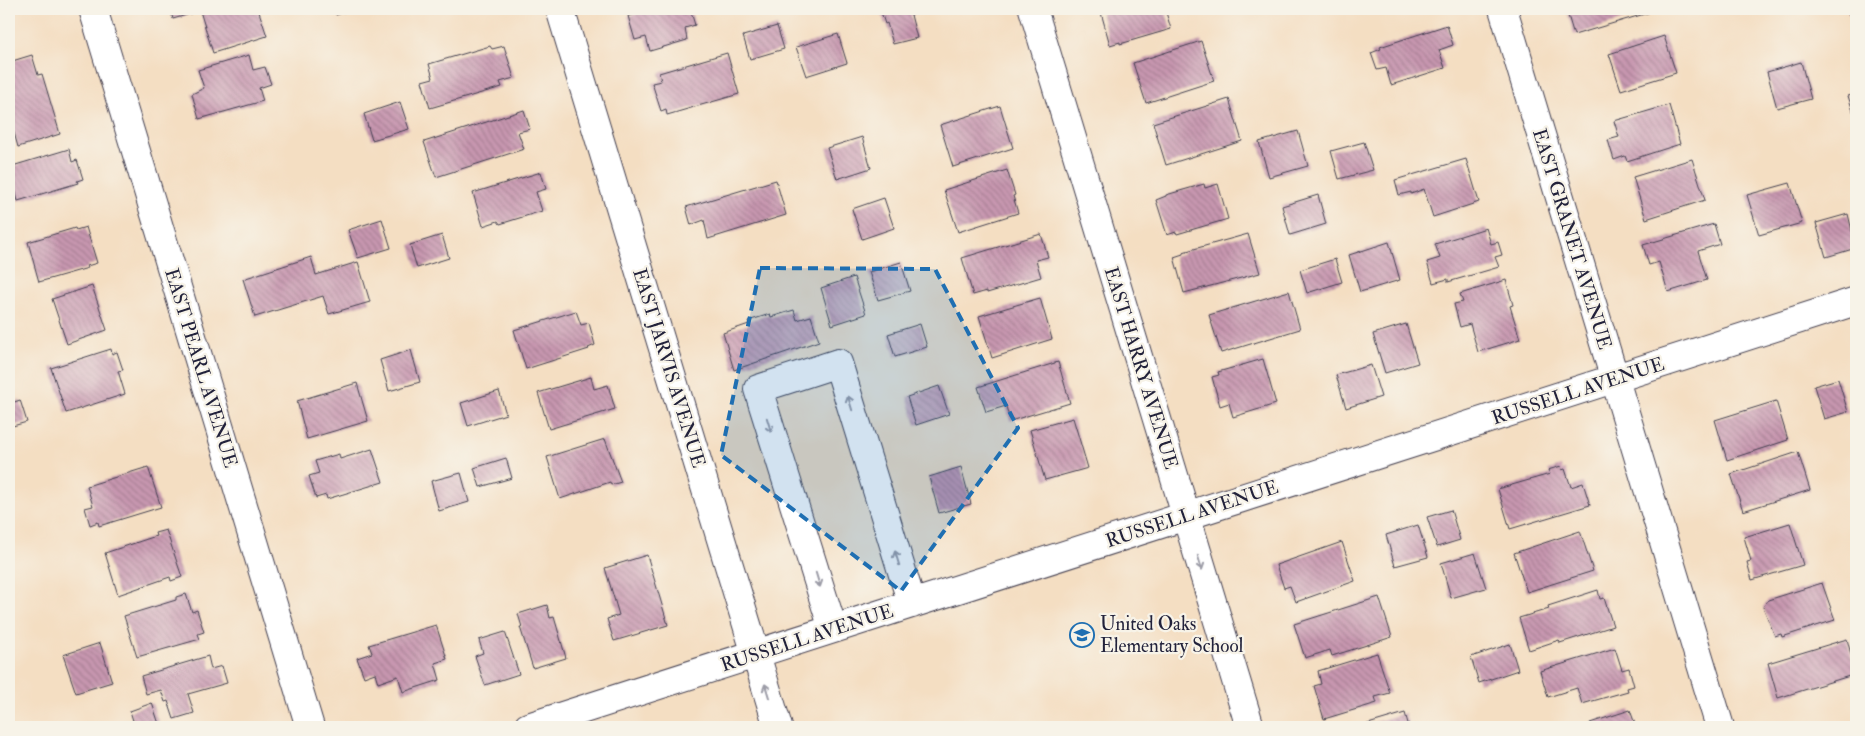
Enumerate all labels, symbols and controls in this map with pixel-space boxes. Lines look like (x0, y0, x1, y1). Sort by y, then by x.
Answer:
street label: EAST GRANET AVENUE (1527, 126, 1617, 353)
street label: EAST HARRY AVENUE (1099, 264, 1183, 472)
street label: EAST PEARL AVENUE (159, 265, 243, 471)
street label: EAST JARVIS AVENUE (627, 265, 711, 471)
street label: RUSSELL AVENUE (1489, 352, 1668, 430)
one-way arrow (844, 395, 854, 411)
one-way arrow (765, 416, 775, 432)
street label: RUSSELL AVENUE (1103, 475, 1282, 553)
one-way arrow (892, 550, 902, 566)
one-way arrow (1195, 554, 1205, 570)
one-way arrow (814, 571, 824, 587)
street label: RUSSELL AVENUE (718, 599, 897, 677)
place label: United Oaks Elementary School (1100, 612, 1244, 658)
school or university icon: United Oaks Elementary School (1069, 622, 1095, 648)
one-way arrow (762, 683, 771, 699)

